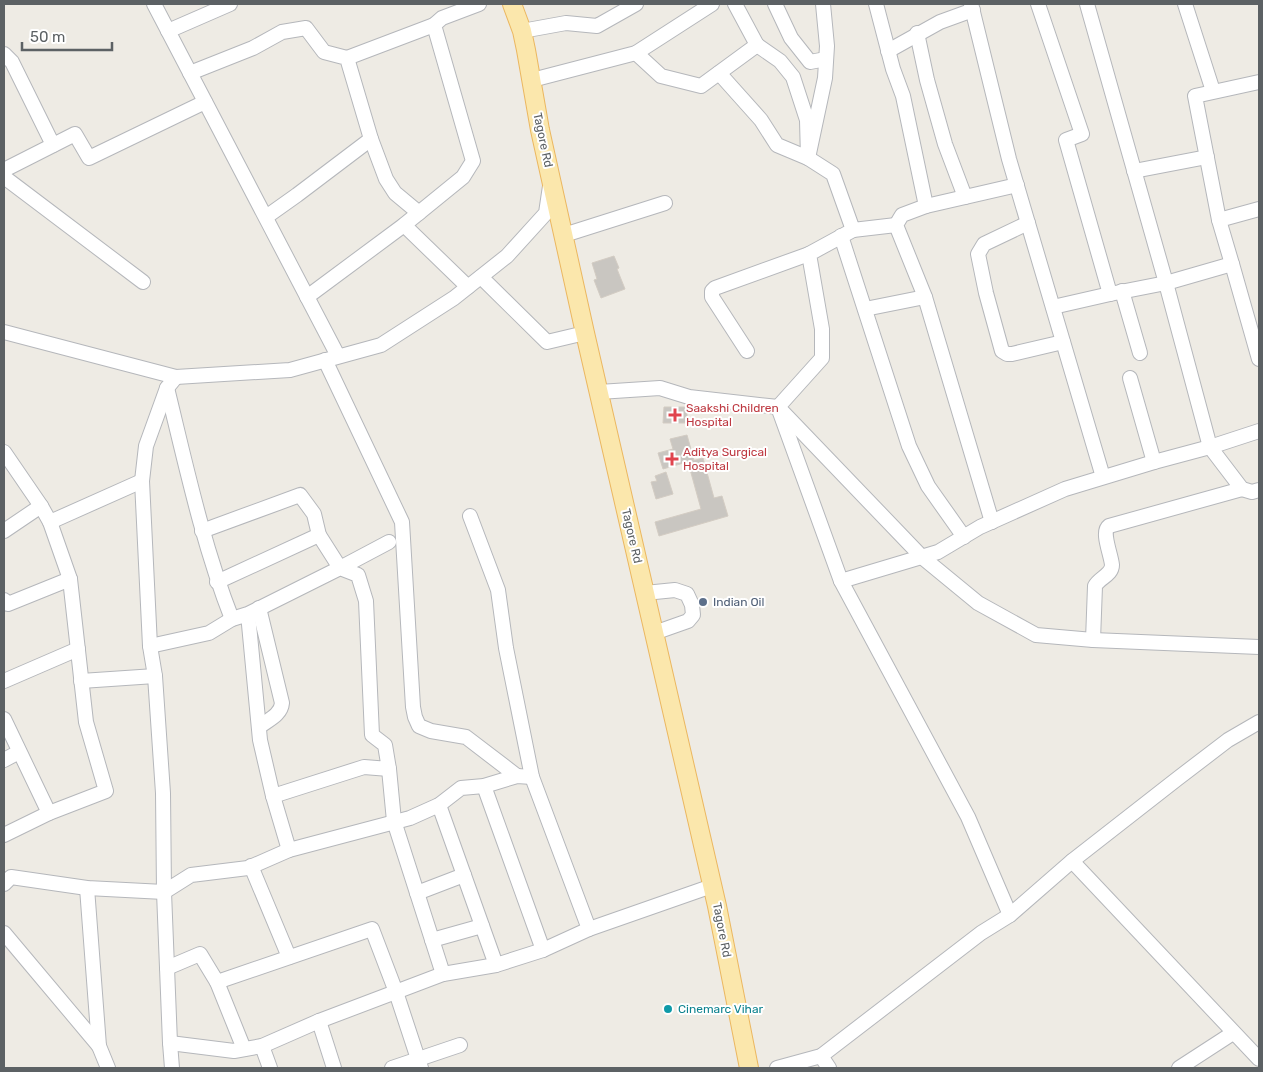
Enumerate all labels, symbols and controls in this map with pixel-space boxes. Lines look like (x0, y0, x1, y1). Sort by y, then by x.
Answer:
scale bar (22, 20, 112, 52)
text: 50 m (30, 28, 65, 46)
street label: Tagore Rd (530, 111, 556, 169)
place label: Saakshi Children Hospital (686, 401, 779, 429)
marker: Saakshi Children Hospital (668, 408, 682, 422)
place label: Aditya Surgical Hospital (683, 445, 767, 473)
marker: Aditya Surgical Hospital (665, 452, 679, 466)
street label: Tagore Rd (619, 507, 645, 565)
place label: Indian Oil (713, 595, 764, 609)
marker: Indian Oil (697, 596, 709, 608)
street label: Tagore Rd (710, 901, 734, 959)
place label: Cinemarc Vihar (678, 1002, 764, 1016)
marker: Cinemarc Vihar (662, 1003, 674, 1015)

